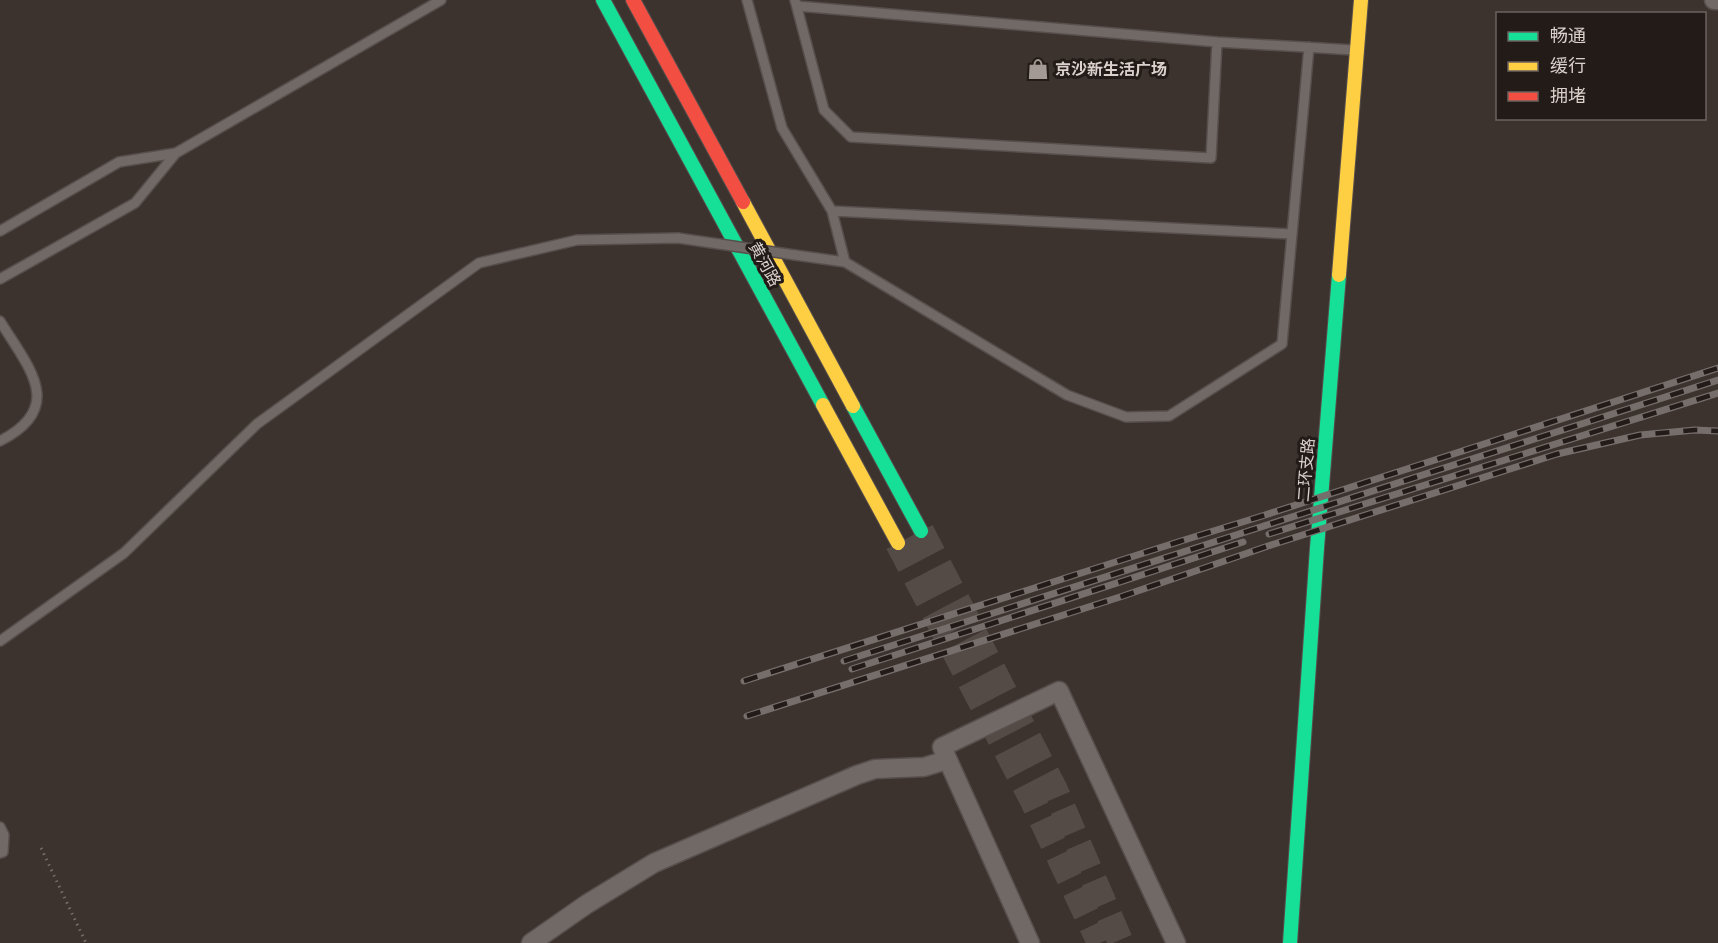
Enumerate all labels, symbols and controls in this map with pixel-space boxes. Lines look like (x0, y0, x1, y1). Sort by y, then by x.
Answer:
legend (1496, 12, 1706, 120)
text: 畅通 (1550, 25, 1586, 46)
text: 缓行 (1550, 55, 1586, 76)
shop icon: 京沙新生活广场 (1026, 57, 1050, 81)
place label: 京沙新生活广场 (1055, 60, 1167, 79)
text: 拥堵 (1550, 85, 1586, 106)
street label: 黄河路 (745, 238, 785, 290)
street label: 二环支路 (1294, 437, 1318, 503)

